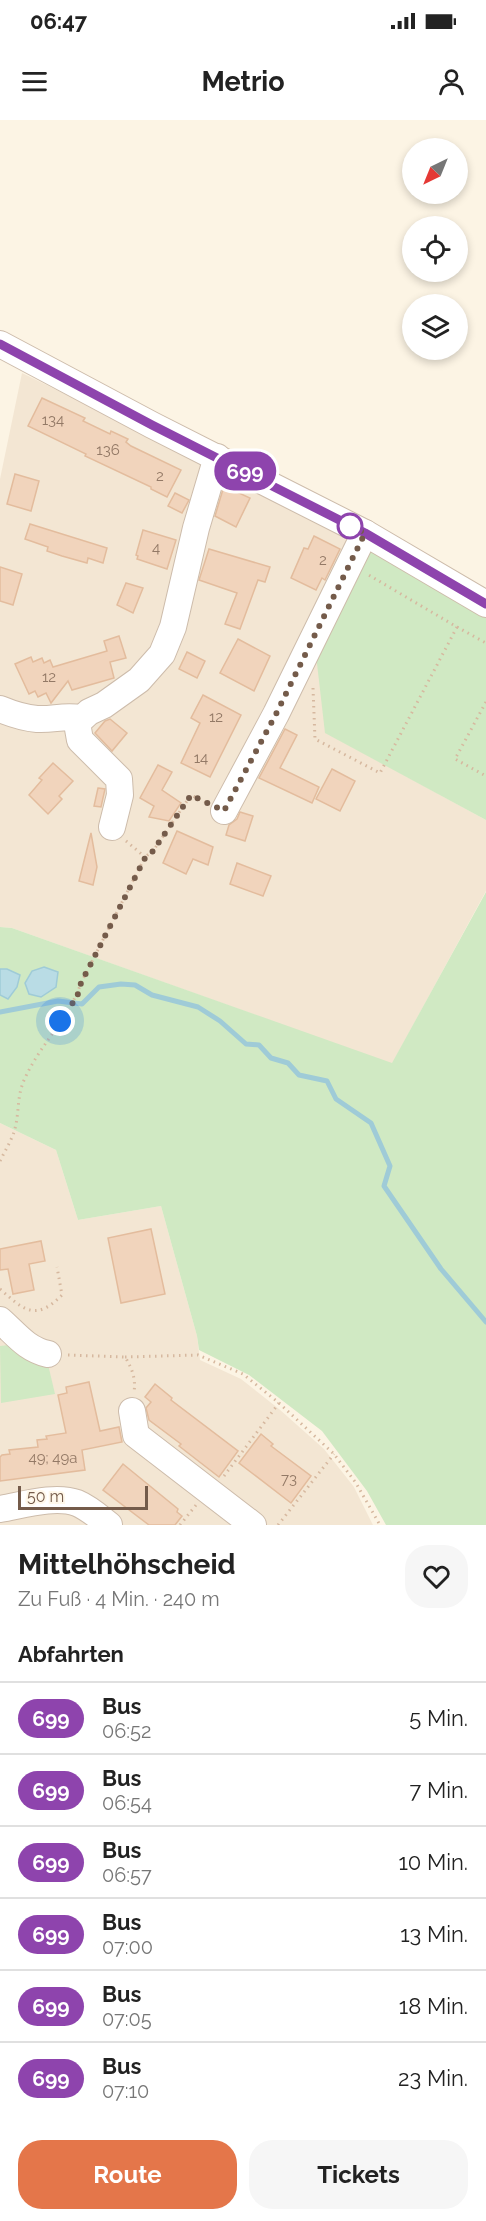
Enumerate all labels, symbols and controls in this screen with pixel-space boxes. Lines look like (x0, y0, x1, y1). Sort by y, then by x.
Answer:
text: 06:47 (30, 8, 87, 34)
icon: menu (18, 65, 51, 98)
icon: person (435, 65, 468, 98)
text: Metrio (201, 66, 285, 97)
north arrow (402, 138, 468, 204)
map controls (402, 138, 468, 360)
button: locate (402, 216, 468, 282)
button: layers (402, 294, 468, 360)
house number: 134 (42, 411, 64, 429)
house number: 136 (96, 441, 120, 459)
line badge: 699 (210, 452, 280, 490)
text: 699 (226, 459, 264, 484)
house number: 2 (156, 467, 164, 485)
unlabelled marker (337, 513, 363, 539)
house number: 4 (152, 539, 160, 557)
house number: 2 (319, 551, 327, 569)
house number: 12 (42, 668, 56, 686)
house number: 12 (209, 708, 223, 726)
house number: 14 (194, 749, 208, 767)
your location (45, 1006, 75, 1036)
house number: 49; 49a (28, 1449, 78, 1467)
house number: 73 (281, 1470, 297, 1488)
scale bar (18, 1483, 148, 1510)
text: 50 m (27, 1487, 64, 1506)
button: heart (405, 1545, 468, 1608)
text: Mittelhöhscheid (18, 1548, 236, 1581)
text: Zu Fuß · 4 Min. · 240 m (18, 1587, 220, 1611)
text: Abfahrten (18, 1641, 124, 1667)
text: Bus (102, 1693, 141, 1719)
text: 5 Min. (409, 1705, 468, 1731)
text: 699 (32, 1706, 70, 1731)
text: 06:52 (102, 1719, 151, 1743)
text: Bus (102, 1765, 141, 1791)
text: 7 Min. (410, 1777, 468, 1803)
text: 699 (32, 1778, 70, 1803)
text: 06:54 (102, 1791, 152, 1815)
text: Bus (102, 1837, 141, 1863)
text: 10 Min. (398, 1849, 468, 1875)
text: 699 (32, 1850, 70, 1875)
text: 06:57 (102, 1863, 152, 1887)
text: Bus (102, 1909, 141, 1935)
text: 13 Min. (400, 1921, 468, 1947)
text: 699 (32, 1922, 70, 1947)
text: 07:00 (102, 1935, 153, 1959)
text: Bus (102, 1981, 141, 2007)
text: 18 Min. (399, 1993, 468, 2019)
text: 699 (32, 1994, 70, 2019)
text: 07:05 (102, 2007, 152, 2031)
text: Bus (102, 2053, 141, 2079)
text: 23 Min. (398, 2065, 468, 2091)
text: 699 (32, 2066, 70, 2091)
text: 07:10 (102, 2079, 149, 2103)
button: Route (18, 2140, 237, 2209)
button: Tickets (249, 2140, 468, 2209)

